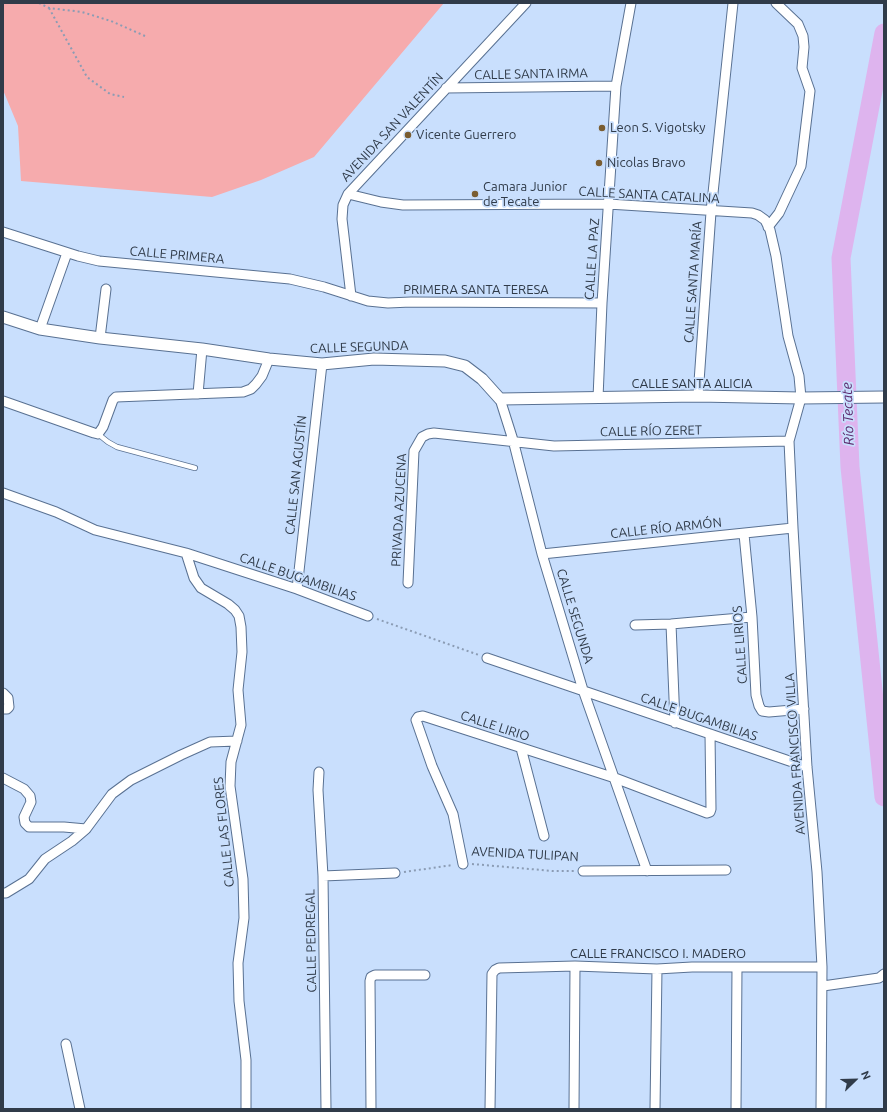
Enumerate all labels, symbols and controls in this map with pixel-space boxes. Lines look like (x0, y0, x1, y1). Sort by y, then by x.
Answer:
street label: CALLE SANTA IRMA (474, 65, 588, 83)
street label: AVENIDA SAN VALENTÍN (338, 69, 446, 185)
place label: Leon S. Vigotsky (610, 120, 705, 136)
marker: Leon S. Vigotsky (597, 123, 607, 133)
place label: Vicente Guerrero (416, 127, 516, 143)
marker: Vicente Guerrero (403, 130, 413, 140)
place label: Nicolas Bravo (607, 155, 686, 171)
marker: Nicolas Bravo (594, 158, 604, 168)
place label: Camara Junior de Tecate (483, 179, 567, 210)
street label: CALLE SANTA CATALINA (578, 184, 720, 206)
marker: Camara Junior de Tecate (470, 189, 480, 199)
street label: CALLE LA PAZ (581, 218, 603, 300)
street label: CALLE SANTA MARÍA (681, 220, 705, 344)
street label: CALLE PRIMERA (129, 243, 225, 267)
street label: PRIMERA SANTA TERESA (403, 282, 549, 298)
street label: CALLE SEGUNDA (310, 337, 408, 357)
street label: CALLE SANTA ALICIA (632, 376, 752, 392)
water label: Río Tecate (839, 382, 857, 446)
street label: CALLE SAN AGUSTÍN (282, 414, 310, 536)
street label: CALLE RÍO ZERET (600, 422, 702, 440)
street label: PRIVADA AZUCENA (388, 453, 410, 567)
street label: CALLE RÍO ARMÓN (610, 514, 722, 542)
street label: CALLE BUGAMBILIAS (237, 550, 359, 604)
street label: CALLE SEGUNDA (553, 567, 597, 665)
street label: CALLE LIRIOS (729, 605, 751, 685)
street label: AVENIDA FRANCISCO VILLA (782, 673, 808, 835)
street label: CALLE BUGAMBILIAS (638, 690, 760, 744)
street label: CALLE LIRIO (458, 708, 532, 744)
street label: CALLE LAS FLORES (210, 776, 238, 888)
street label: AVENIDA TULIPAN (471, 843, 579, 865)
street label: CALLE PEDREGAL (302, 889, 320, 993)
street label: CALLE FRANCISCO I. MADERO (570, 946, 746, 962)
north arrow (835, 1060, 875, 1100)
text: N (859, 1069, 873, 1081)

